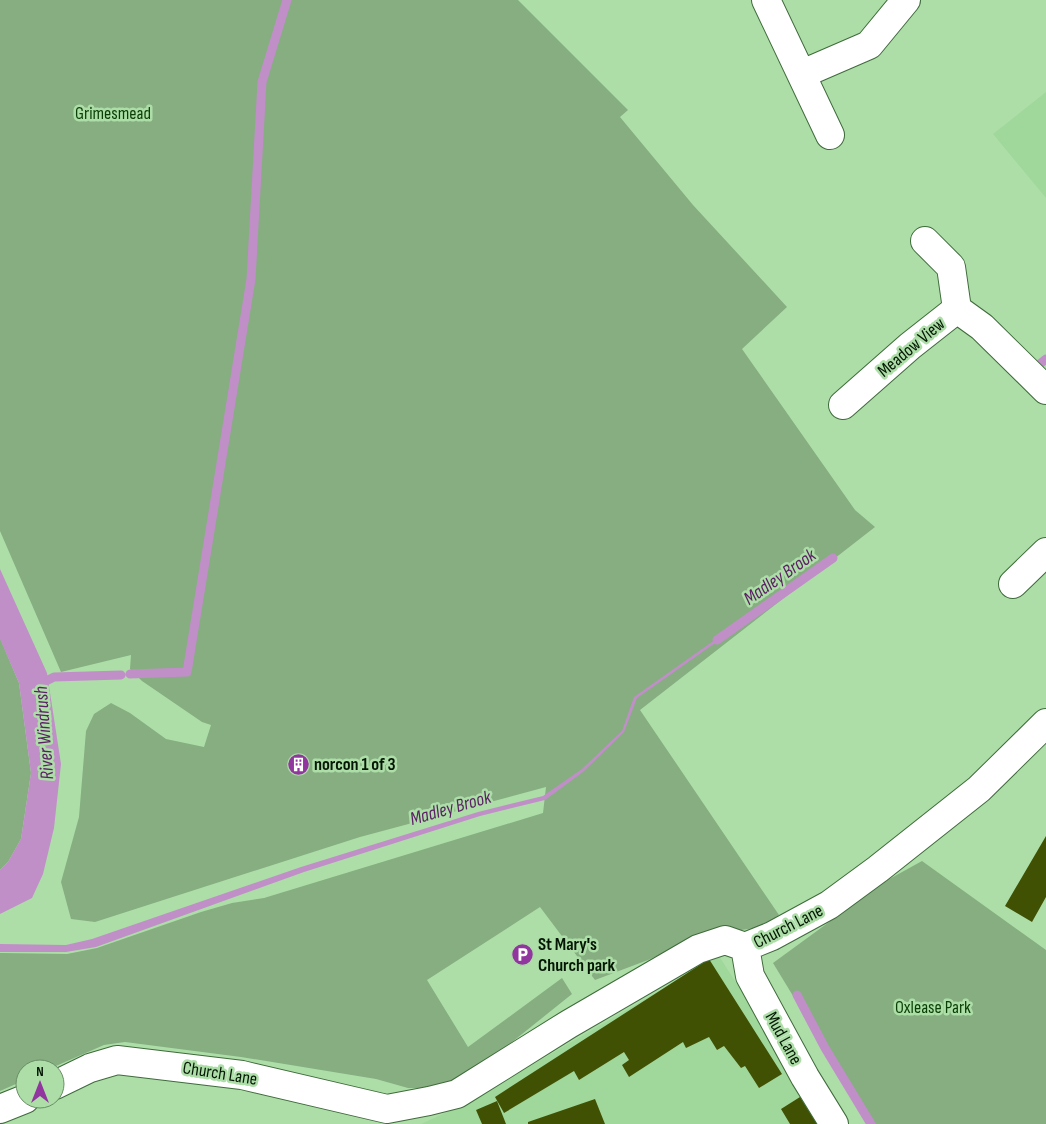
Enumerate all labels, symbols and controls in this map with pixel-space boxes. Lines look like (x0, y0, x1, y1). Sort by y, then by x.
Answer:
park label: Grimesmead (75, 103, 151, 124)
street label: Meadow View (873, 313, 949, 382)
water label: Madley Brook (739, 543, 821, 611)
water label: River Windrush (30, 685, 59, 780)
building icon: norcon 1 of 3 (286, 752, 310, 776)
place label: norcon 1 of 3 (314, 754, 396, 775)
water label: Madley Brook (407, 786, 494, 831)
street label: Church Lane (750, 900, 826, 953)
place label: St Mary's Church park (538, 934, 616, 976)
parking icon: St Mary's Church park (510, 942, 534, 966)
park label: Oxlease Park (895, 997, 971, 1018)
street label: Mud Lane (761, 1008, 807, 1068)
street label: Church Lane (181, 1057, 259, 1090)
north arrow (15, 1059, 65, 1109)
text: N (36, 1063, 44, 1080)

